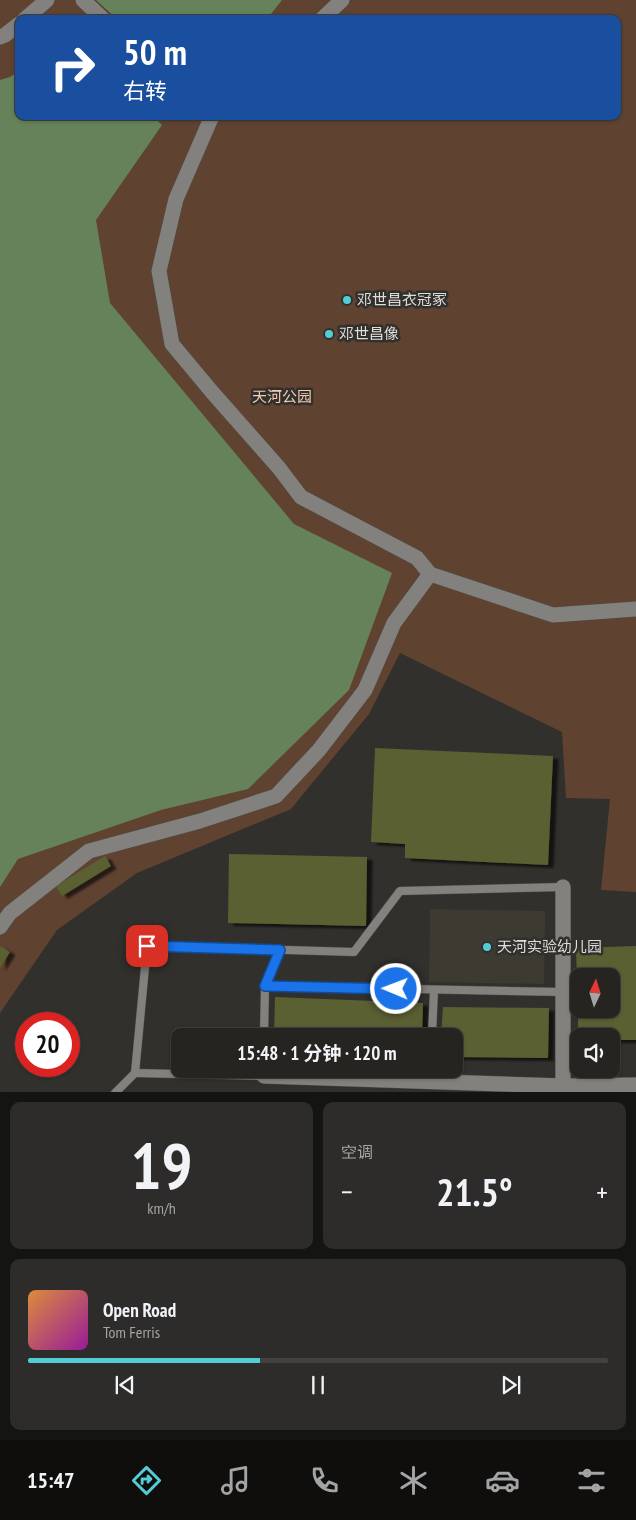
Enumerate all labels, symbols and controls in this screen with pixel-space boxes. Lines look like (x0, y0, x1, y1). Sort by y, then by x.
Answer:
text: 50 m (123, 29, 187, 75)
icon: right (40, 35, 105, 100)
text: 右转 (123, 77, 167, 105)
place label: 邓世昌衣冠冢 (357, 290, 447, 309)
marker: 邓世昌衣冠冢 (341, 294, 353, 306)
place label: 邓世昌像 (339, 324, 399, 343)
marker: 邓世昌像 (323, 328, 335, 340)
park label: 天河公园 (252, 387, 312, 406)
pin (126, 925, 168, 967)
icon: arrive (133, 932, 161, 960)
place label: 天河实验幼儿园 (497, 937, 602, 956)
marker: 天河实验幼儿园 (481, 941, 493, 953)
position arrow (369, 962, 421, 1014)
north arrow (570, 968, 620, 1018)
map controls (570, 968, 620, 1078)
speed limit sign: 20 (15, 1012, 80, 1077)
button: sound (570, 1028, 620, 1078)
text: 15:48 · 1 分钟 · 120 m (237, 1041, 397, 1065)
text: 19 (130, 1123, 193, 1207)
text: 空调 (341, 1142, 373, 1162)
text: 21.5° (436, 1167, 513, 1216)
text: − (341, 1173, 353, 1210)
text: + (596, 1173, 608, 1210)
text: km/h (147, 1198, 176, 1218)
text: Open Road (103, 1298, 176, 1322)
text: Tom Ferris (103, 1322, 160, 1342)
icon: previous (111, 1371, 139, 1399)
icon: pause (304, 1371, 332, 1399)
icon: next (497, 1371, 525, 1399)
icon: directions (129, 1463, 164, 1498)
icon: music (218, 1463, 253, 1498)
icon: phone (307, 1463, 342, 1498)
icon: climate (396, 1463, 431, 1498)
icon: car (485, 1463, 520, 1498)
icon: filters (574, 1463, 609, 1498)
text: 15:47 (27, 1466, 75, 1494)

